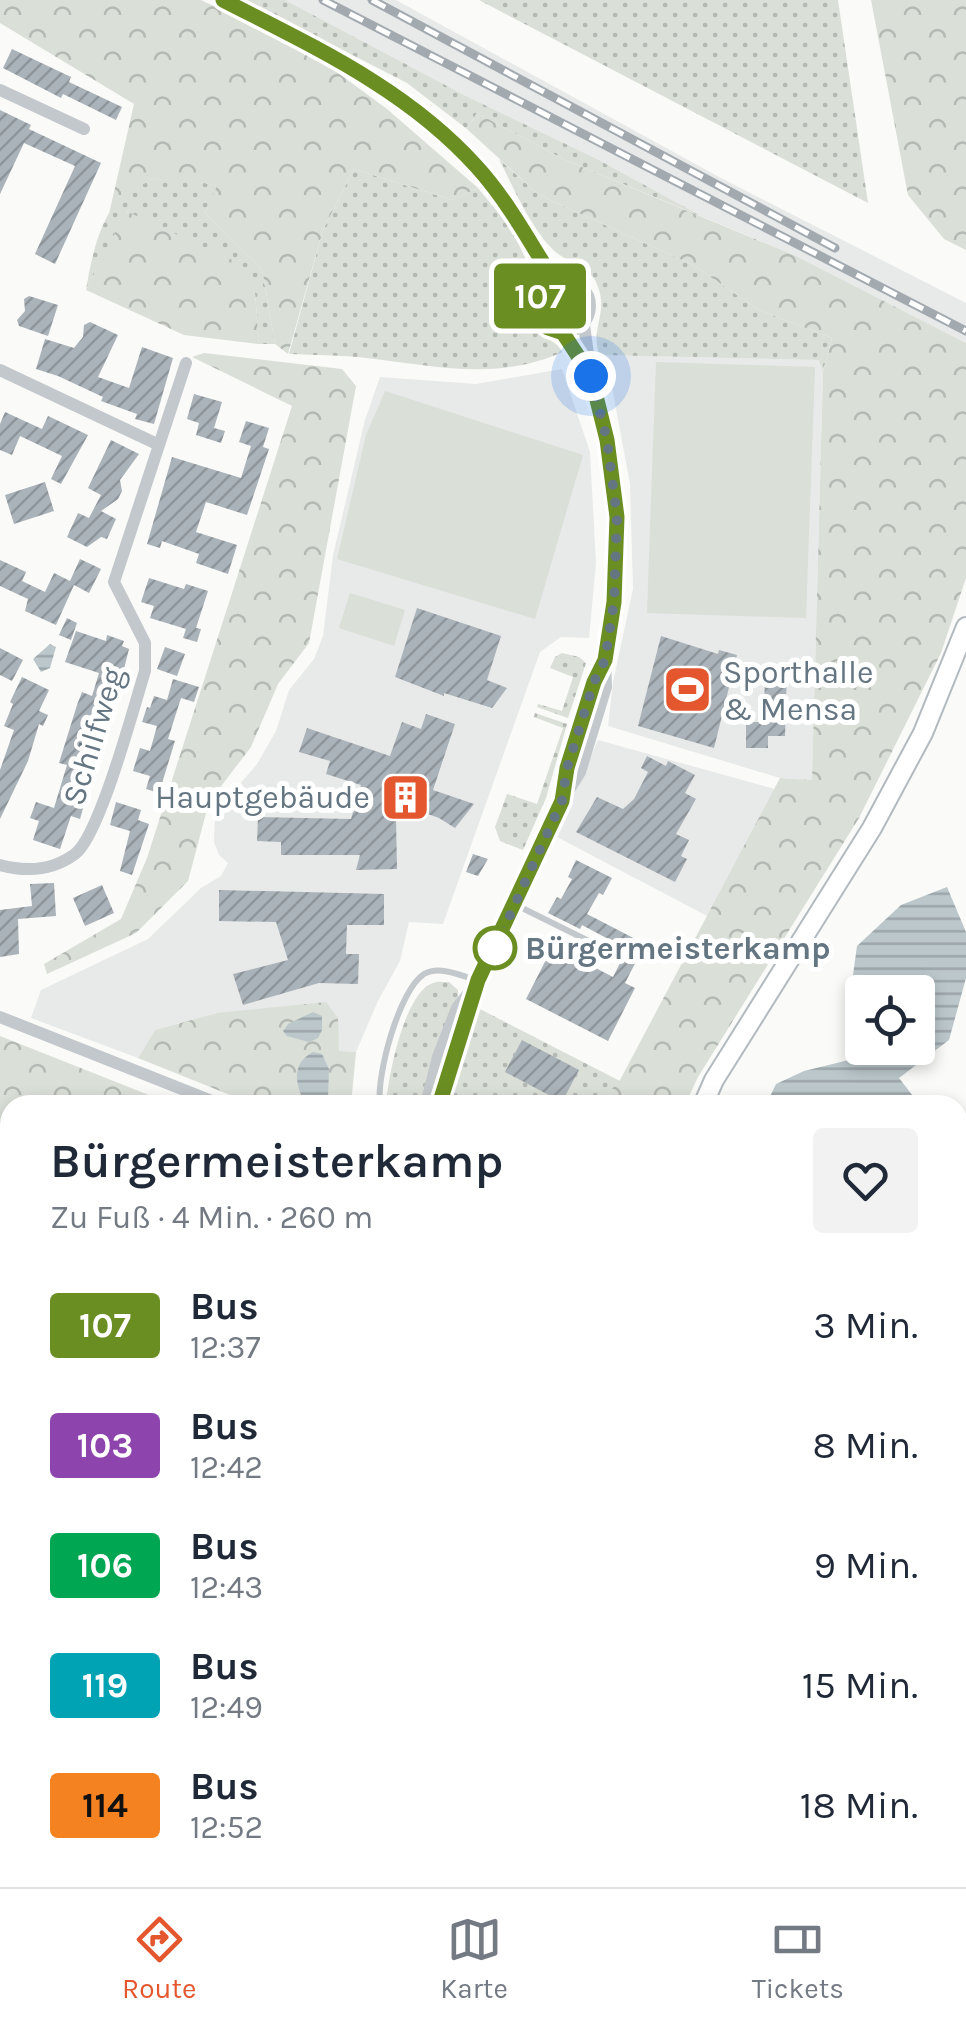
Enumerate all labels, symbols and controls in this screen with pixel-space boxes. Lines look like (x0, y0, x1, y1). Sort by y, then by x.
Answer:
line badge: 107 (482, 264, 598, 328)
text: 107 (514, 276, 566, 317)
your location (566, 351, 616, 401)
place label: Sporthalle & Mensa (723, 654, 873, 728)
street label: Schilfweg (55, 663, 132, 810)
sports icon: Sporthalle & Mensa (662, 664, 714, 716)
building icon: Hauptgebäude (379, 771, 431, 823)
place label: Hauptgebäude (155, 779, 370, 816)
marker: Bürgermeisterkamp (474, 927, 516, 969)
place label: Bürgermeisterkamp (525, 930, 831, 967)
map controls (845, 975, 935, 1065)
button: locate (845, 975, 935, 1065)
button: heart (813, 1128, 918, 1233)
text: Bürgermeisterkamp (50, 1133, 503, 1189)
text: Zu Fuß · 4 Min. · 260 m (50, 1199, 373, 1236)
text: Bus (190, 1284, 259, 1329)
text: 3 Min. (813, 1303, 918, 1348)
text: 107 (79, 1305, 131, 1346)
text: 12:37 (190, 1329, 260, 1366)
text: Bus (190, 1404, 259, 1449)
text: 8 Min. (812, 1423, 918, 1468)
text: 103 (77, 1425, 133, 1466)
text: 12:42 (190, 1449, 263, 1486)
text: Bus (190, 1524, 259, 1569)
text: 9 Min. (814, 1543, 918, 1588)
text: 106 (77, 1545, 133, 1586)
text: 12:43 (190, 1569, 263, 1606)
text: Bus (190, 1644, 259, 1689)
text: 15 Min. (802, 1663, 918, 1708)
text: 119 (82, 1665, 128, 1706)
text: 12:49 (190, 1689, 263, 1726)
text: Bus (190, 1764, 259, 1809)
text: 18 Min. (800, 1783, 918, 1828)
text: 114 (82, 1785, 128, 1826)
text: 12:52 (190, 1809, 263, 1846)
tab: Route (122, 1912, 196, 2005)
tab: Karte (440, 1912, 508, 2005)
tab: Tickets (752, 1912, 844, 2005)

